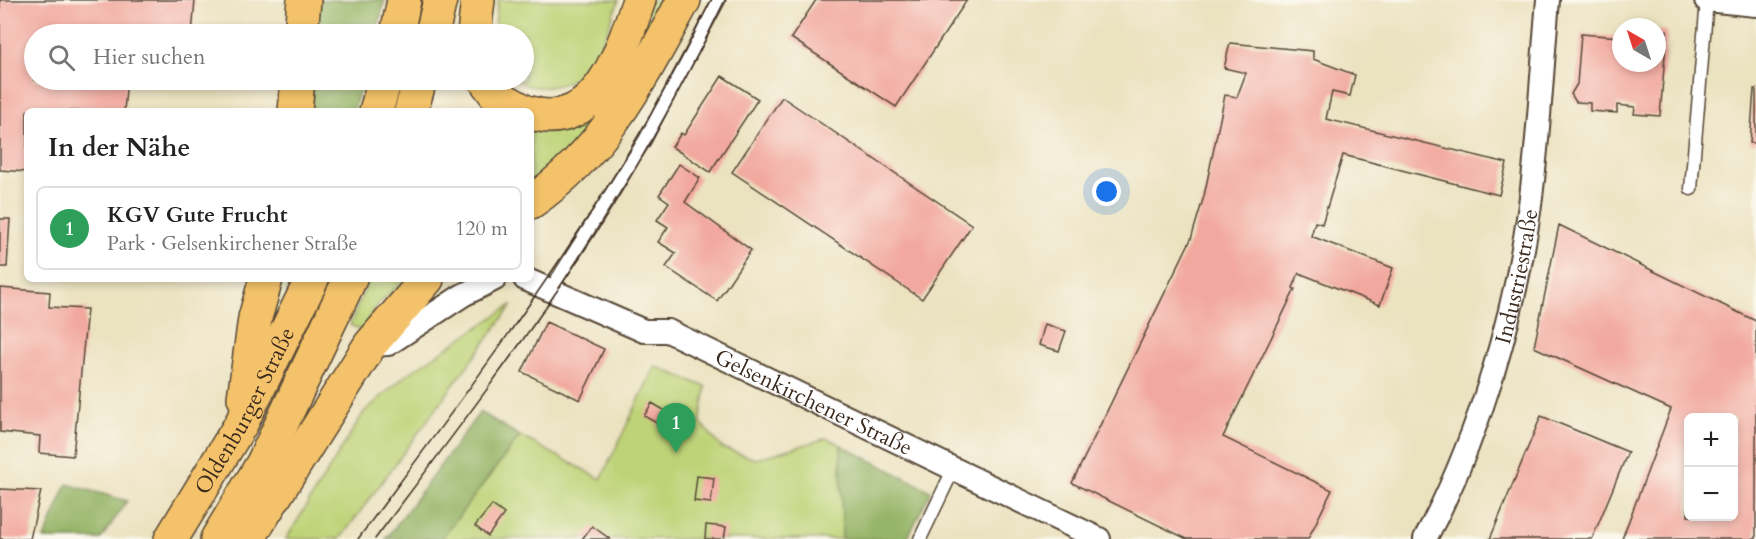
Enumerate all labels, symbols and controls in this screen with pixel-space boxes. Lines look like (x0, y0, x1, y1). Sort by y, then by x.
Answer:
north arrow (1612, 18, 1666, 72)
search box (24, 24, 534, 90)
icon: search (45, 41, 78, 74)
text: Hier suchen (93, 42, 206, 72)
text: In der Nähe (48, 130, 190, 165)
your location (1092, 177, 1121, 206)
text: KGV Gute Frucht (107, 200, 288, 230)
street label: Industriestraße (1488, 207, 1545, 348)
text: 1 (64, 215, 75, 242)
text: 120 m (455, 215, 508, 242)
text: Park · Gelsenkirchener Straße (107, 230, 358, 257)
street label: Oldenburger Straße (188, 322, 302, 500)
street label: Gelsenkirchener Straße (710, 342, 917, 463)
pin: 1 (656, 404, 696, 453)
map controls (1684, 413, 1738, 521)
button: + (1684, 413, 1738, 467)
button: − (1684, 467, 1738, 521)

